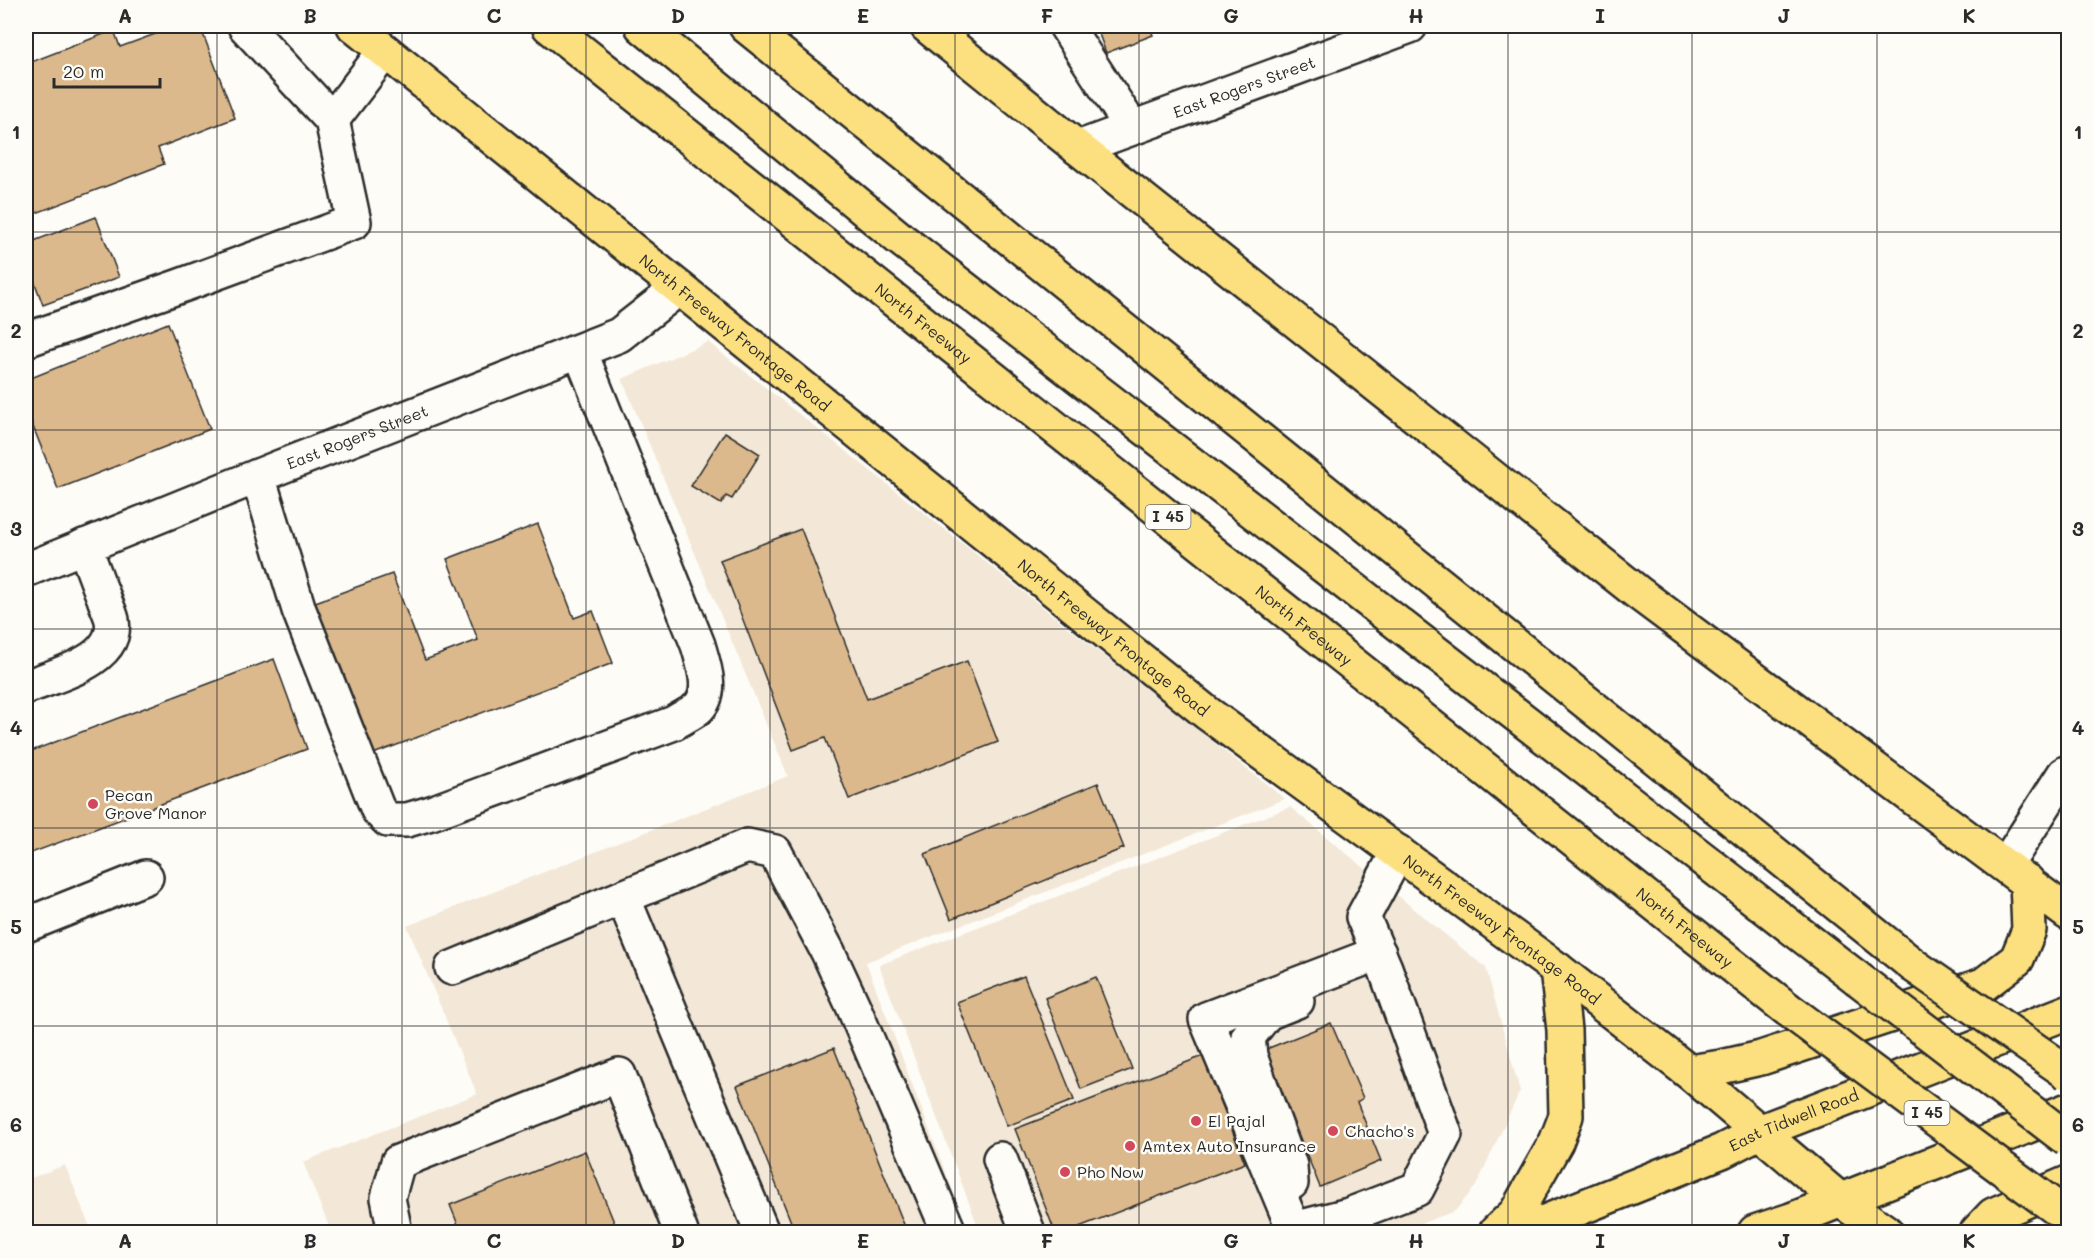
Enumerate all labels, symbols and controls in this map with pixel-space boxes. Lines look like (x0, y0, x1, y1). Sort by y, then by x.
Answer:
text: A (118, 2, 132, 28)
text: B (303, 2, 317, 28)
text: C (487, 2, 502, 28)
text: D (671, 2, 685, 28)
text: E (857, 2, 869, 28)
text: F (1041, 2, 1054, 28)
text: G (1223, 2, 1239, 28)
text: H (1408, 2, 1424, 28)
text: I (1595, 2, 1605, 28)
text: J (1777, 2, 1791, 28)
text: K (1962, 2, 1976, 28)
scale bar (54, 51, 160, 89)
street label: East Rogers Street (1170, 51, 1318, 122)
text: 20 m (63, 59, 104, 83)
text: 1 (12, 118, 20, 144)
text: 1 (2074, 118, 2082, 144)
street label: North Freeway Frontage Road (635, 249, 835, 416)
street label: North Freeway (871, 278, 976, 368)
text: 2 (10, 317, 22, 343)
text: 2 (2072, 317, 2084, 343)
street label: East Rogers Street (283, 399, 431, 473)
road number: I 45 (1146, 505, 1190, 529)
text: 3 (10, 515, 22, 541)
text: 3 (2072, 515, 2084, 541)
street label: North Freeway Frontage Road (1014, 554, 1214, 721)
street label: North Freeway (1252, 580, 1357, 670)
text: 4 (10, 714, 23, 740)
text: 4 (2072, 714, 2085, 740)
place label: Pecan Grove Manor (105, 784, 207, 823)
marker: Pecan Grove Manor (86, 797, 100, 811)
street label: North Freeway Frontage Road (1400, 849, 1605, 1009)
street label: North Freeway (1632, 882, 1738, 972)
text: 5 (10, 913, 22, 939)
text: 5 (2072, 913, 2084, 939)
street label: East Tidwell Road (1725, 1083, 1861, 1156)
road number: I 45 (1904, 1101, 1950, 1125)
place label: El Pajal (1208, 1110, 1265, 1131)
text: 6 (10, 1111, 22, 1137)
text: 6 (2072, 1111, 2084, 1137)
marker: El Pajal (1189, 1114, 1203, 1128)
place label: Chacho's (1345, 1120, 1415, 1141)
marker: Chacho's (1326, 1124, 1340, 1138)
place label: Amtex Auto Insurance (1142, 1135, 1316, 1156)
marker: Amtex Auto Insurance (1123, 1139, 1137, 1153)
place label: Pho Now (1077, 1161, 1144, 1182)
marker: Pho Now (1058, 1165, 1072, 1179)
text: A (118, 1227, 132, 1253)
text: B (303, 1227, 317, 1253)
text: C (487, 1227, 502, 1253)
text: D (671, 1227, 685, 1253)
text: E (857, 1227, 869, 1253)
text: F (1041, 1227, 1054, 1253)
text: G (1223, 1227, 1239, 1253)
text: H (1408, 1227, 1424, 1253)
text: I (1595, 1227, 1605, 1253)
text: J (1777, 1227, 1791, 1253)
text: K (1962, 1227, 1976, 1253)

